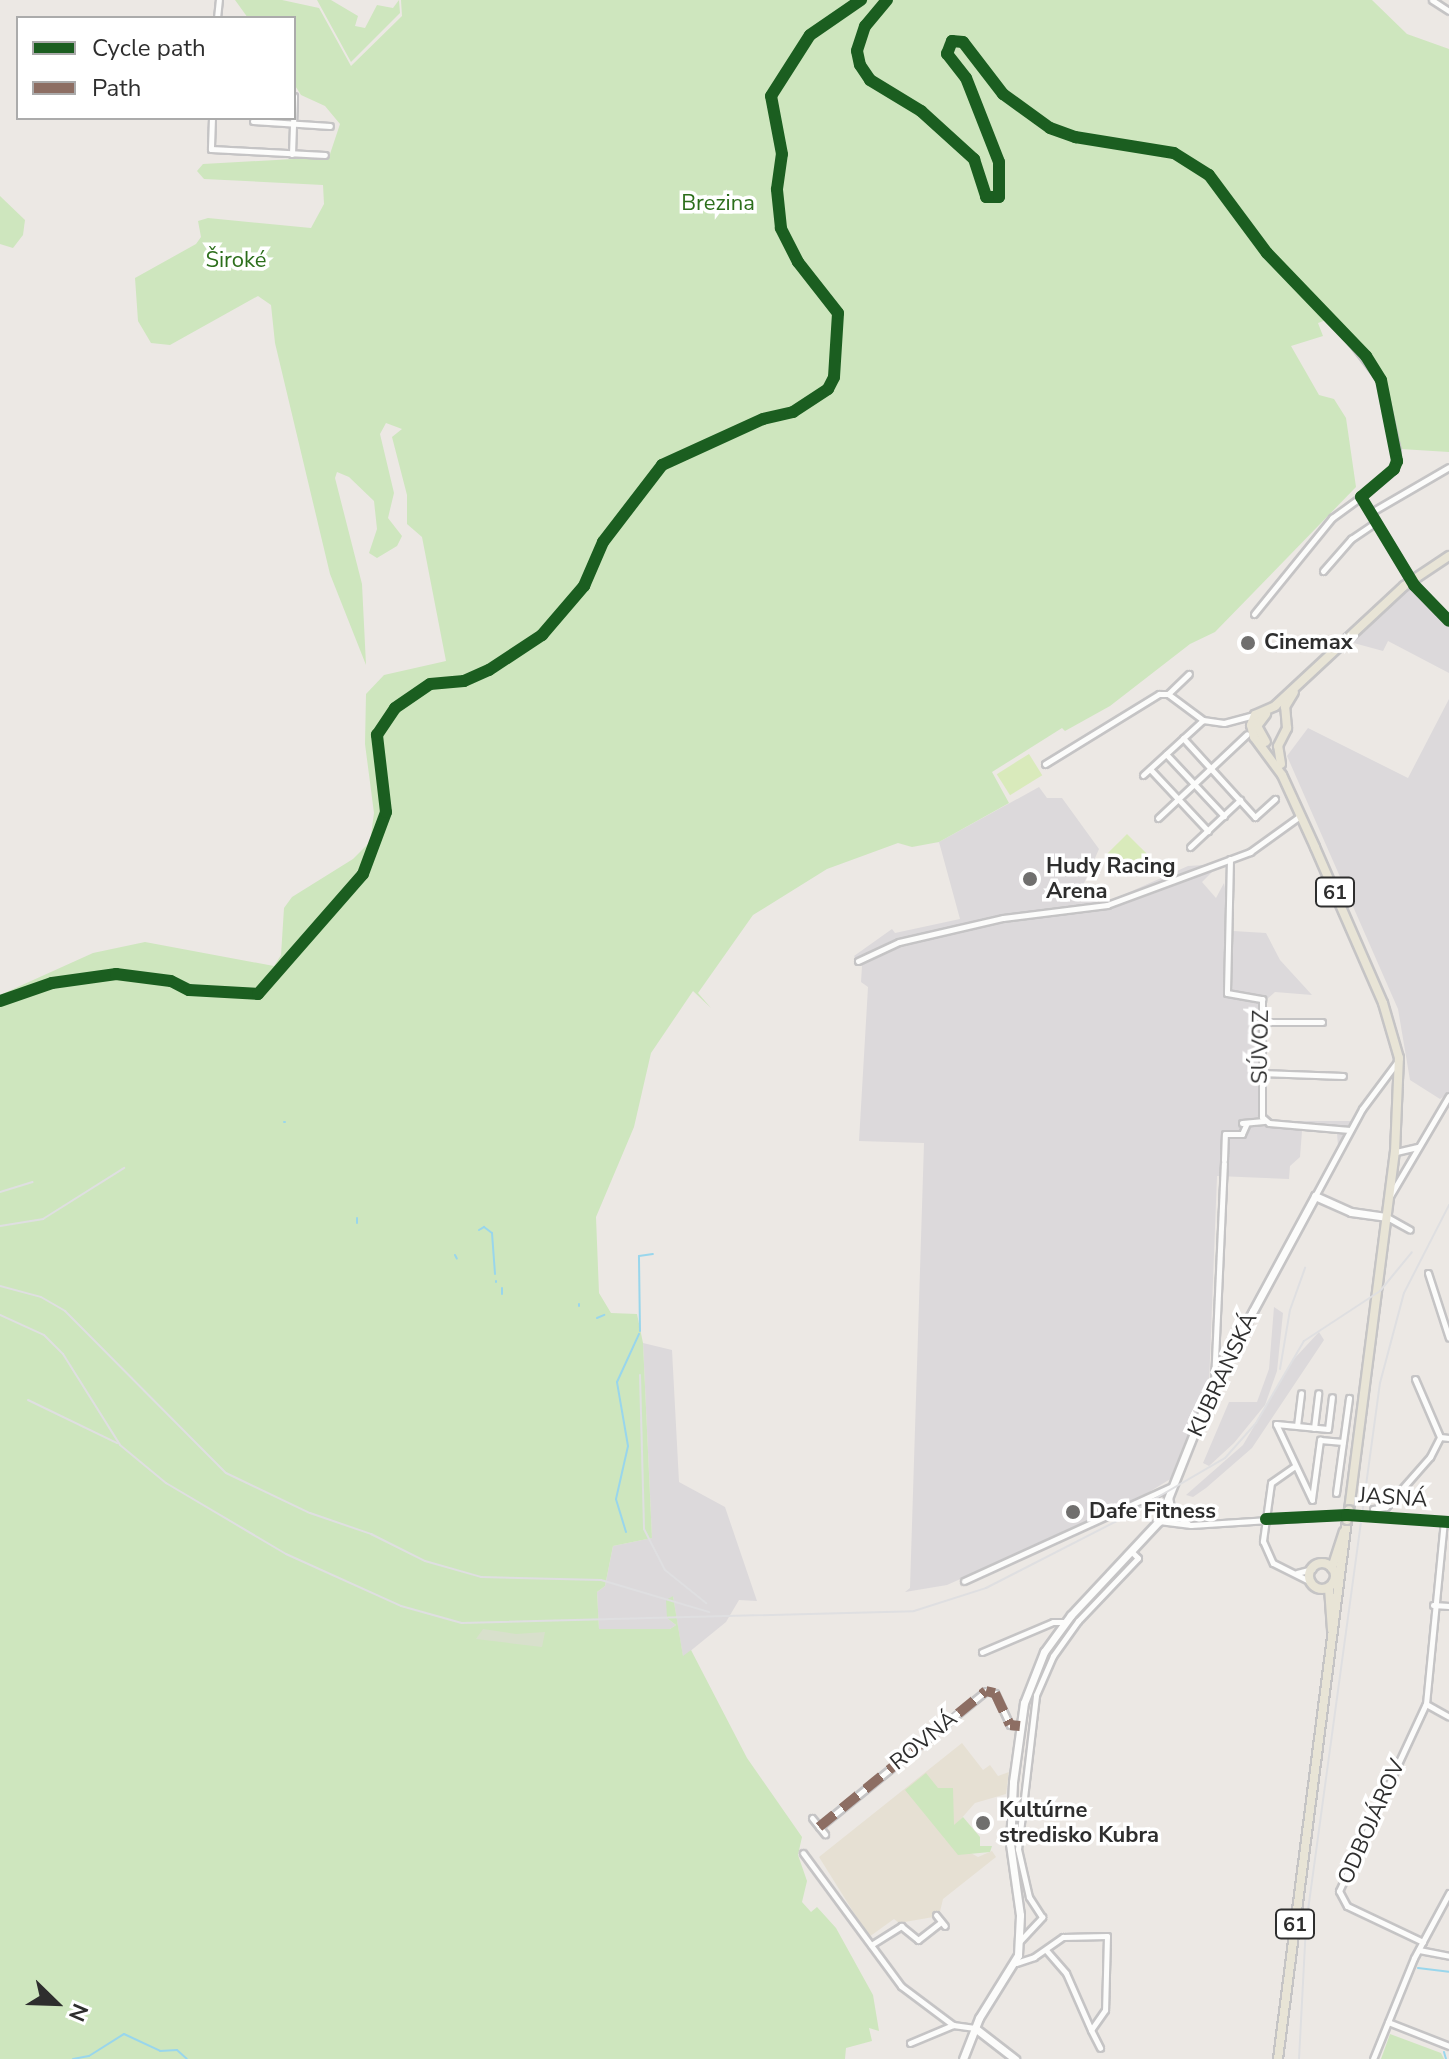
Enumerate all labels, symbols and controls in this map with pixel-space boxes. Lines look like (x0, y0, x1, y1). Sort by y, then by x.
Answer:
legend (16, 16, 296, 120)
text: Cycle path (92, 32, 206, 64)
text: Path (92, 72, 141, 104)
park label: Brezina (681, 191, 755, 217)
park label: Široké (205, 248, 267, 274)
place label: Cinemax (1264, 630, 1353, 656)
marker: Cinemax (1239, 634, 1257, 652)
place label: Hudy Racing Arena (1046, 853, 1176, 904)
marker: Hudy Racing Arena (1021, 870, 1039, 888)
road number: 61 (1315, 876, 1355, 908)
street label: SÚVOZ (1247, 1010, 1275, 1084)
street label: KUBRANSKÁ (1183, 1309, 1263, 1441)
street label: JASNÁ (1358, 1482, 1428, 1514)
place label: Dafe Fitness (1089, 1499, 1216, 1525)
marker: Dafe Fitness (1064, 1503, 1082, 1521)
street label: ROVNÁ (885, 1706, 963, 1776)
street label: ODBOJÁROV (1333, 1756, 1411, 1888)
place label: Kultúrne stredisko Kubra (999, 1797, 1159, 1848)
marker: Kultúrne stredisko Kubra (974, 1814, 992, 1832)
road number: 61 (1275, 1908, 1315, 1940)
north arrow (16, 1963, 96, 2043)
text: N (61, 1999, 95, 2026)

